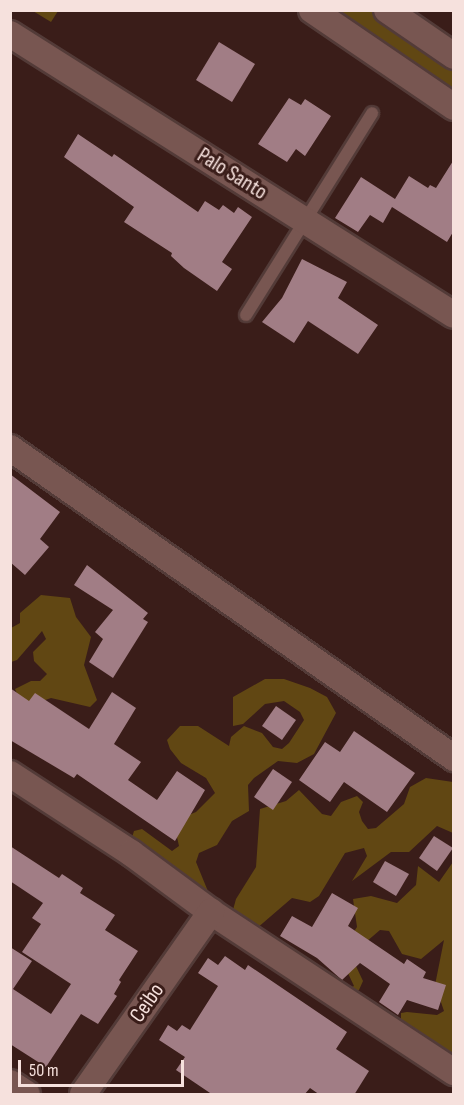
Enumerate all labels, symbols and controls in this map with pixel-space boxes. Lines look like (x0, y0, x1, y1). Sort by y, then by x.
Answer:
street label: Palo Santo (192, 142, 272, 206)
street label: Ceibo (124, 978, 170, 1028)
scale bar (21, 1048, 188, 1086)
text: 50 m (29, 1060, 59, 1081)

